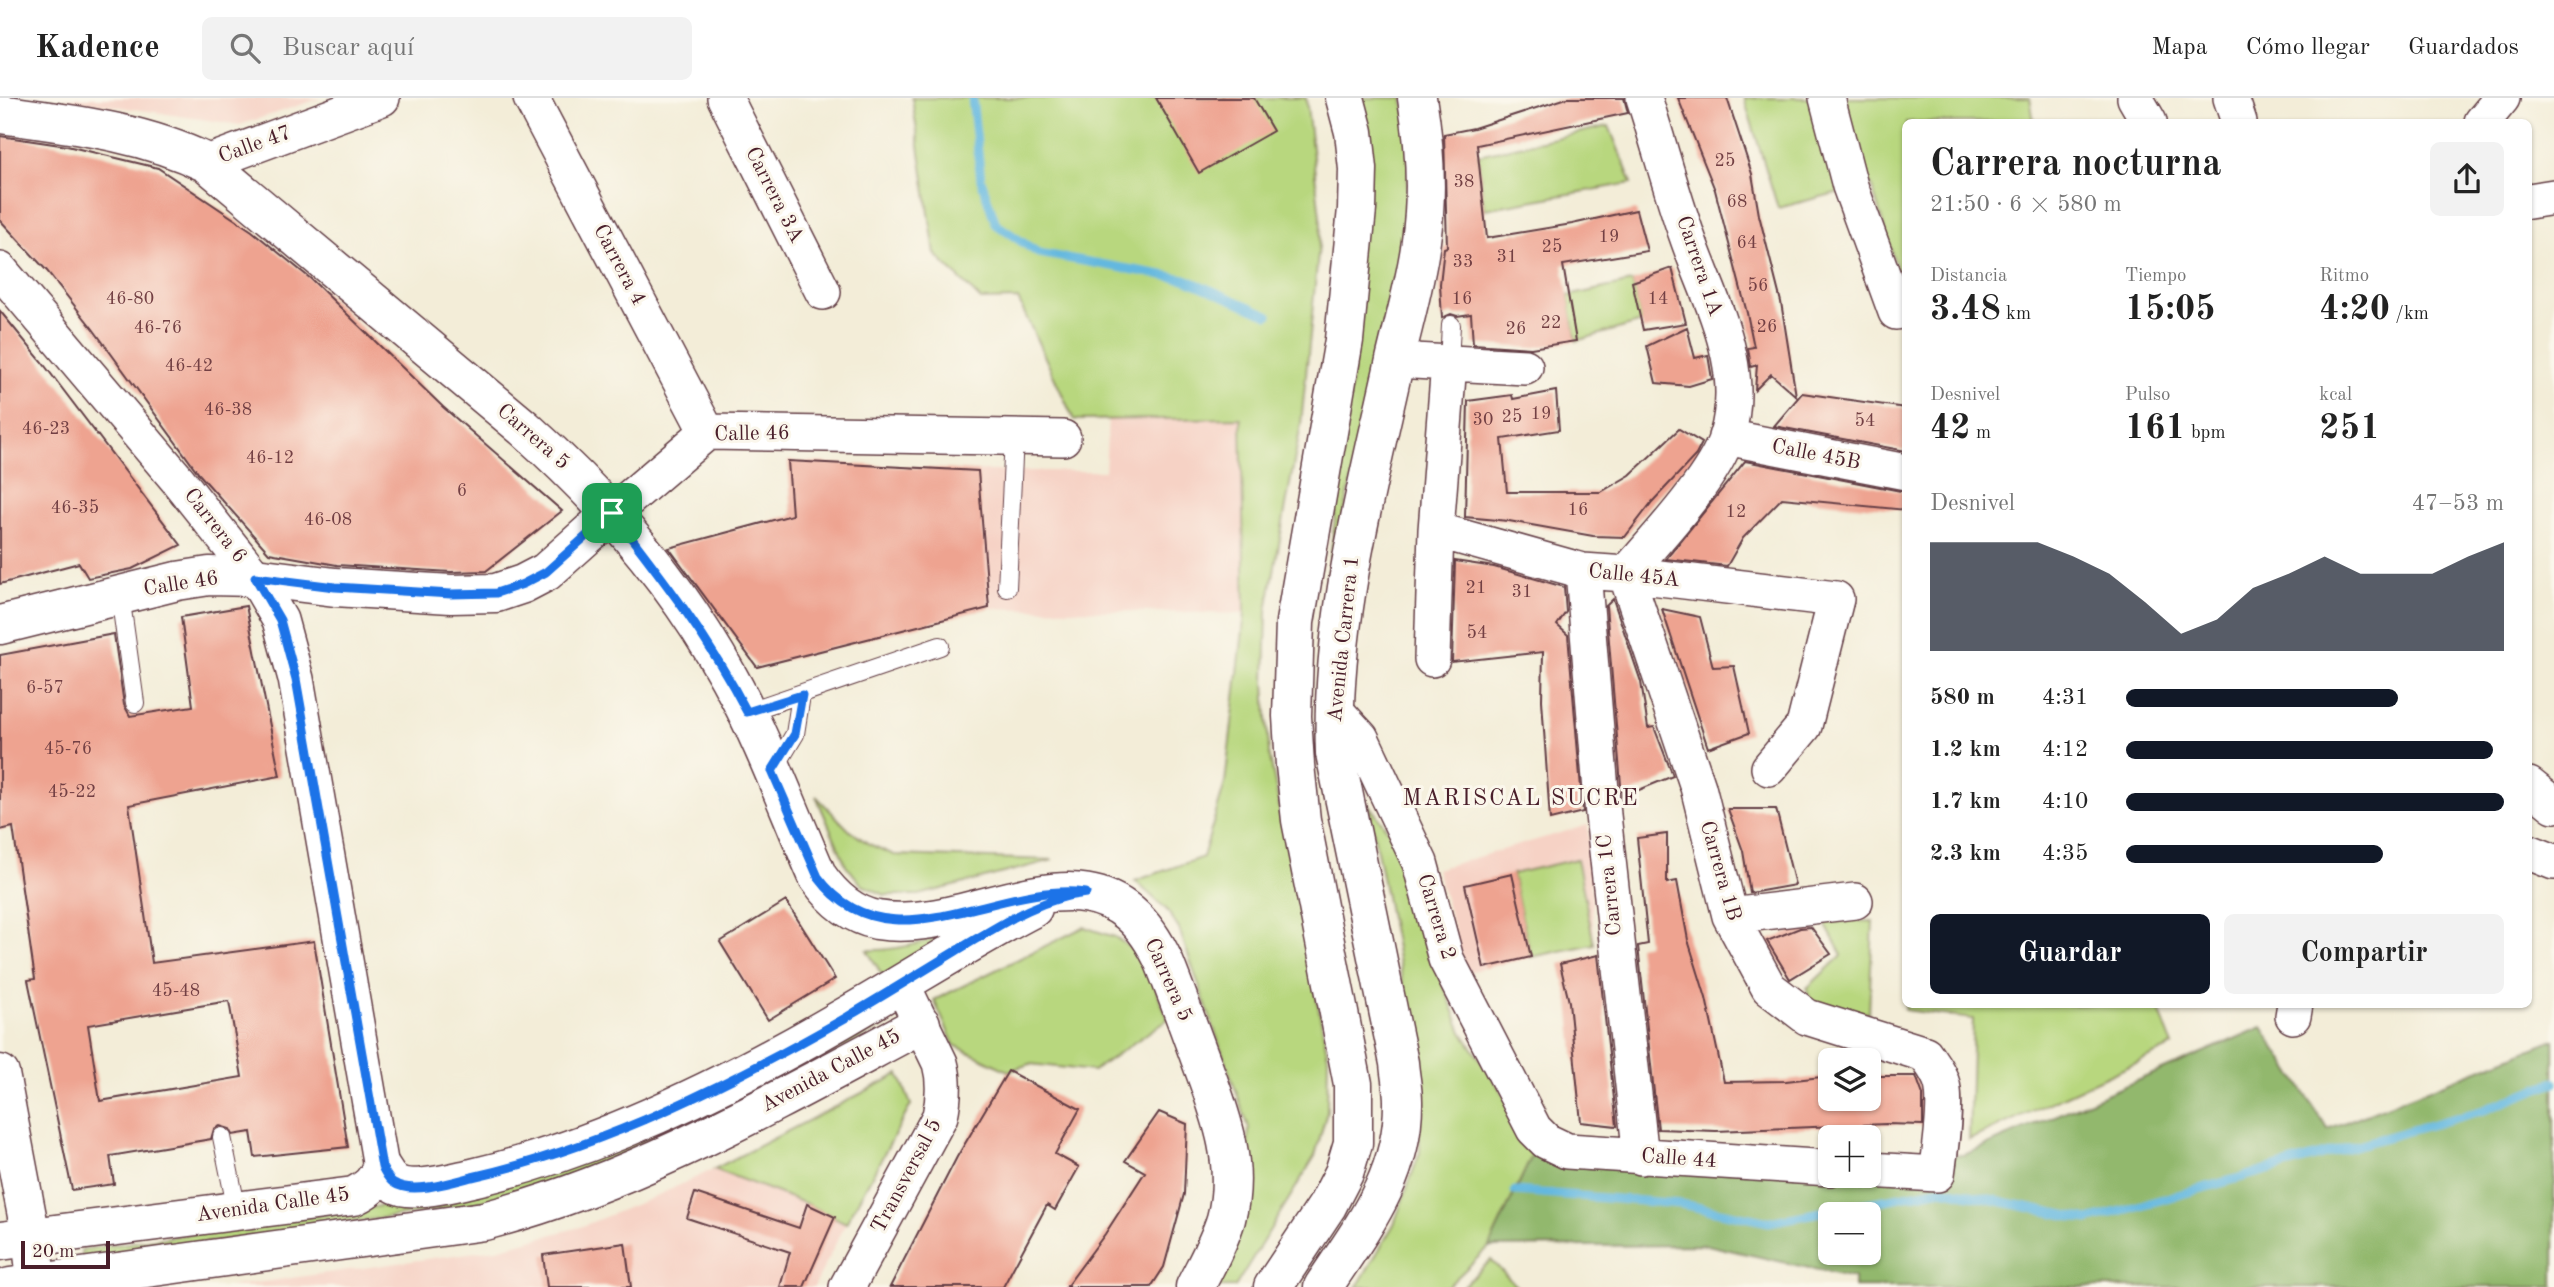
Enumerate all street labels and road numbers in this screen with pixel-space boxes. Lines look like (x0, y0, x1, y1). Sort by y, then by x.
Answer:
street label: Calle 47 (216, 122, 294, 168)
street label: Carrera 3A (741, 144, 807, 246)
street label: Carrera 1A (1672, 213, 1726, 319)
street label: Carrera 4 (589, 221, 649, 309)
street label: Carrera 5 (493, 400, 573, 474)
street label: Calle 46 (714, 423, 790, 445)
street label: Calle 45B (1770, 436, 1862, 474)
street label: Carrera 6 (180, 485, 250, 567)
street label: Avenida Carrera 1 (1325, 555, 1363, 723)
street label: Calle 45A (1587, 561, 1681, 591)
street label: Calle 46 (142, 568, 220, 600)
street label: Carrera 1B (1696, 819, 1744, 923)
street label: Carrera 1C (1594, 833, 1626, 937)
street label: Carrera 2 (1413, 872, 1459, 962)
street label: Carrera 5 (1140, 935, 1196, 1025)
street label: Avenida Calle 45 (758, 1025, 904, 1117)
street label: Transversal 5 (868, 1115, 946, 1237)
street label: Calle 44 (1641, 1146, 1717, 1172)
street label: Avenida Calle 45 (195, 1184, 351, 1226)

